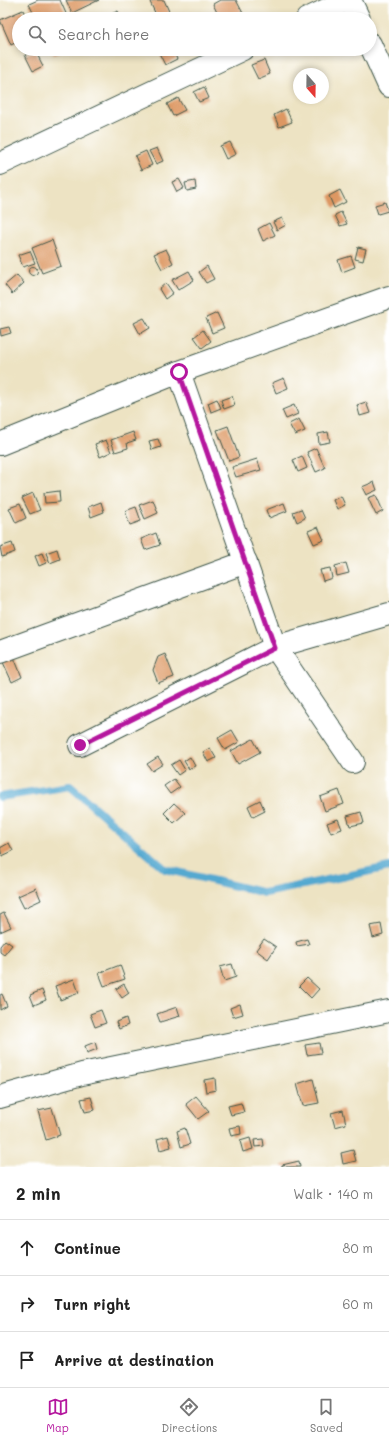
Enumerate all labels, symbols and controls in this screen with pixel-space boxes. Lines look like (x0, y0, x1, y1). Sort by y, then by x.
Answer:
search box (12, 12, 377, 56)
icon: search (26, 23, 48, 45)
text: Search here (58, 24, 149, 44)
north arrow (293, 68, 329, 104)
route start (170, 363, 188, 381)
route end (71, 736, 89, 754)
text: 2 min (16, 1182, 61, 1204)
text: Walk · 140 m (293, 1185, 373, 1202)
icon: ahead (16, 1237, 38, 1259)
text: Continue (54, 1238, 121, 1258)
text: 80 m (343, 1239, 373, 1256)
icon: right (16, 1293, 38, 1315)
text: Turn right (54, 1294, 131, 1314)
text: 60 m (343, 1295, 373, 1312)
icon: arrive (16, 1349, 38, 1371)
text: Arrive at destination (54, 1350, 214, 1370)
tab: Map (46, 1396, 69, 1435)
tab: Directions (161, 1396, 217, 1435)
tab: Saved (310, 1396, 343, 1435)

